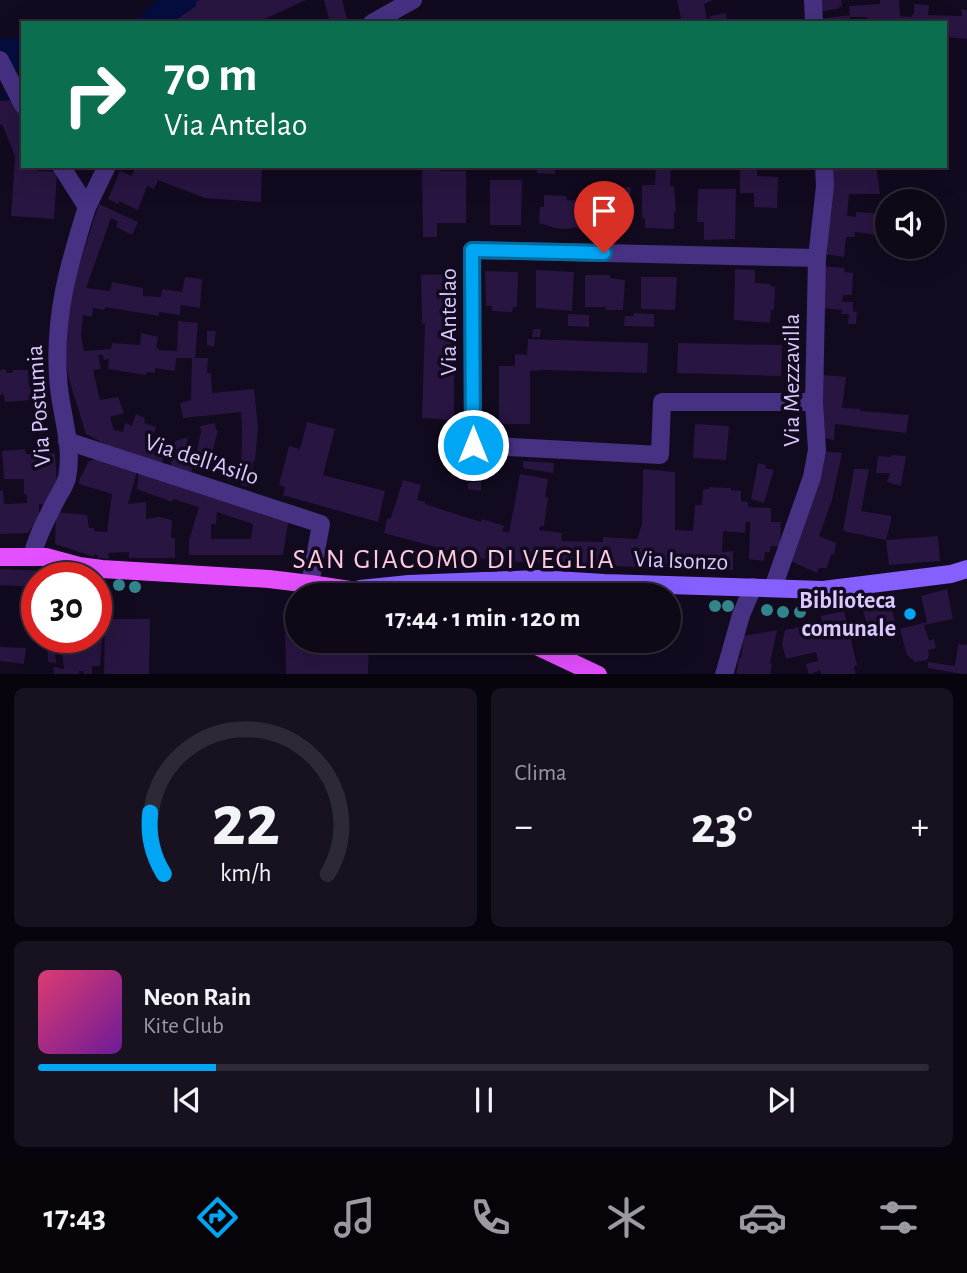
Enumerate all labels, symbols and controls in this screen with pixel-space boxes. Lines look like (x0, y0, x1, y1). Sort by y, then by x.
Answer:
icon: right (49, 49, 140, 140)
text: 70 m (164, 51, 258, 100)
text: Via Antelao (164, 109, 307, 141)
pin (574, 181, 634, 253)
map controls (875, 189, 945, 259)
button: sound (875, 189, 945, 259)
icon: arrive (585, 192, 623, 230)
street label: Via Antelao (437, 268, 461, 376)
street label: Via Mezzavilla (780, 313, 804, 447)
street label: Via Postumia (23, 344, 55, 468)
position arrow (436, 408, 510, 482)
street label: Via dell'Asilo (142, 430, 262, 490)
district label: SAN GIACOMO DI VEGLIA (292, 546, 616, 574)
street label: Via Isonzo (633, 547, 729, 575)
speed limit sign: 30 (21, 562, 112, 653)
place label: Biblioteca comunale (799, 589, 896, 641)
text: 17:44 · 1 min · 120 m (385, 605, 581, 631)
marker: Biblioteca comunale (902, 606, 918, 622)
text: Clima (515, 762, 567, 785)
text: 22 (211, 786, 280, 859)
text: 23° (691, 800, 753, 852)
text: − (515, 808, 533, 846)
text: + (911, 808, 929, 846)
text: km/h (219, 860, 271, 885)
text: Neon Rain (143, 984, 251, 1010)
text: Kite Club (143, 1015, 224, 1038)
icon: previous (168, 1081, 206, 1119)
icon: pause (465, 1081, 503, 1119)
icon: next (762, 1081, 800, 1119)
icon: directions (193, 1193, 242, 1242)
icon: music (330, 1193, 379, 1242)
icon: phone (466, 1193, 515, 1242)
icon: climate (602, 1193, 651, 1242)
icon: car (738, 1193, 787, 1242)
icon: filters (874, 1193, 923, 1242)
text: 17:43 (44, 1201, 106, 1233)

